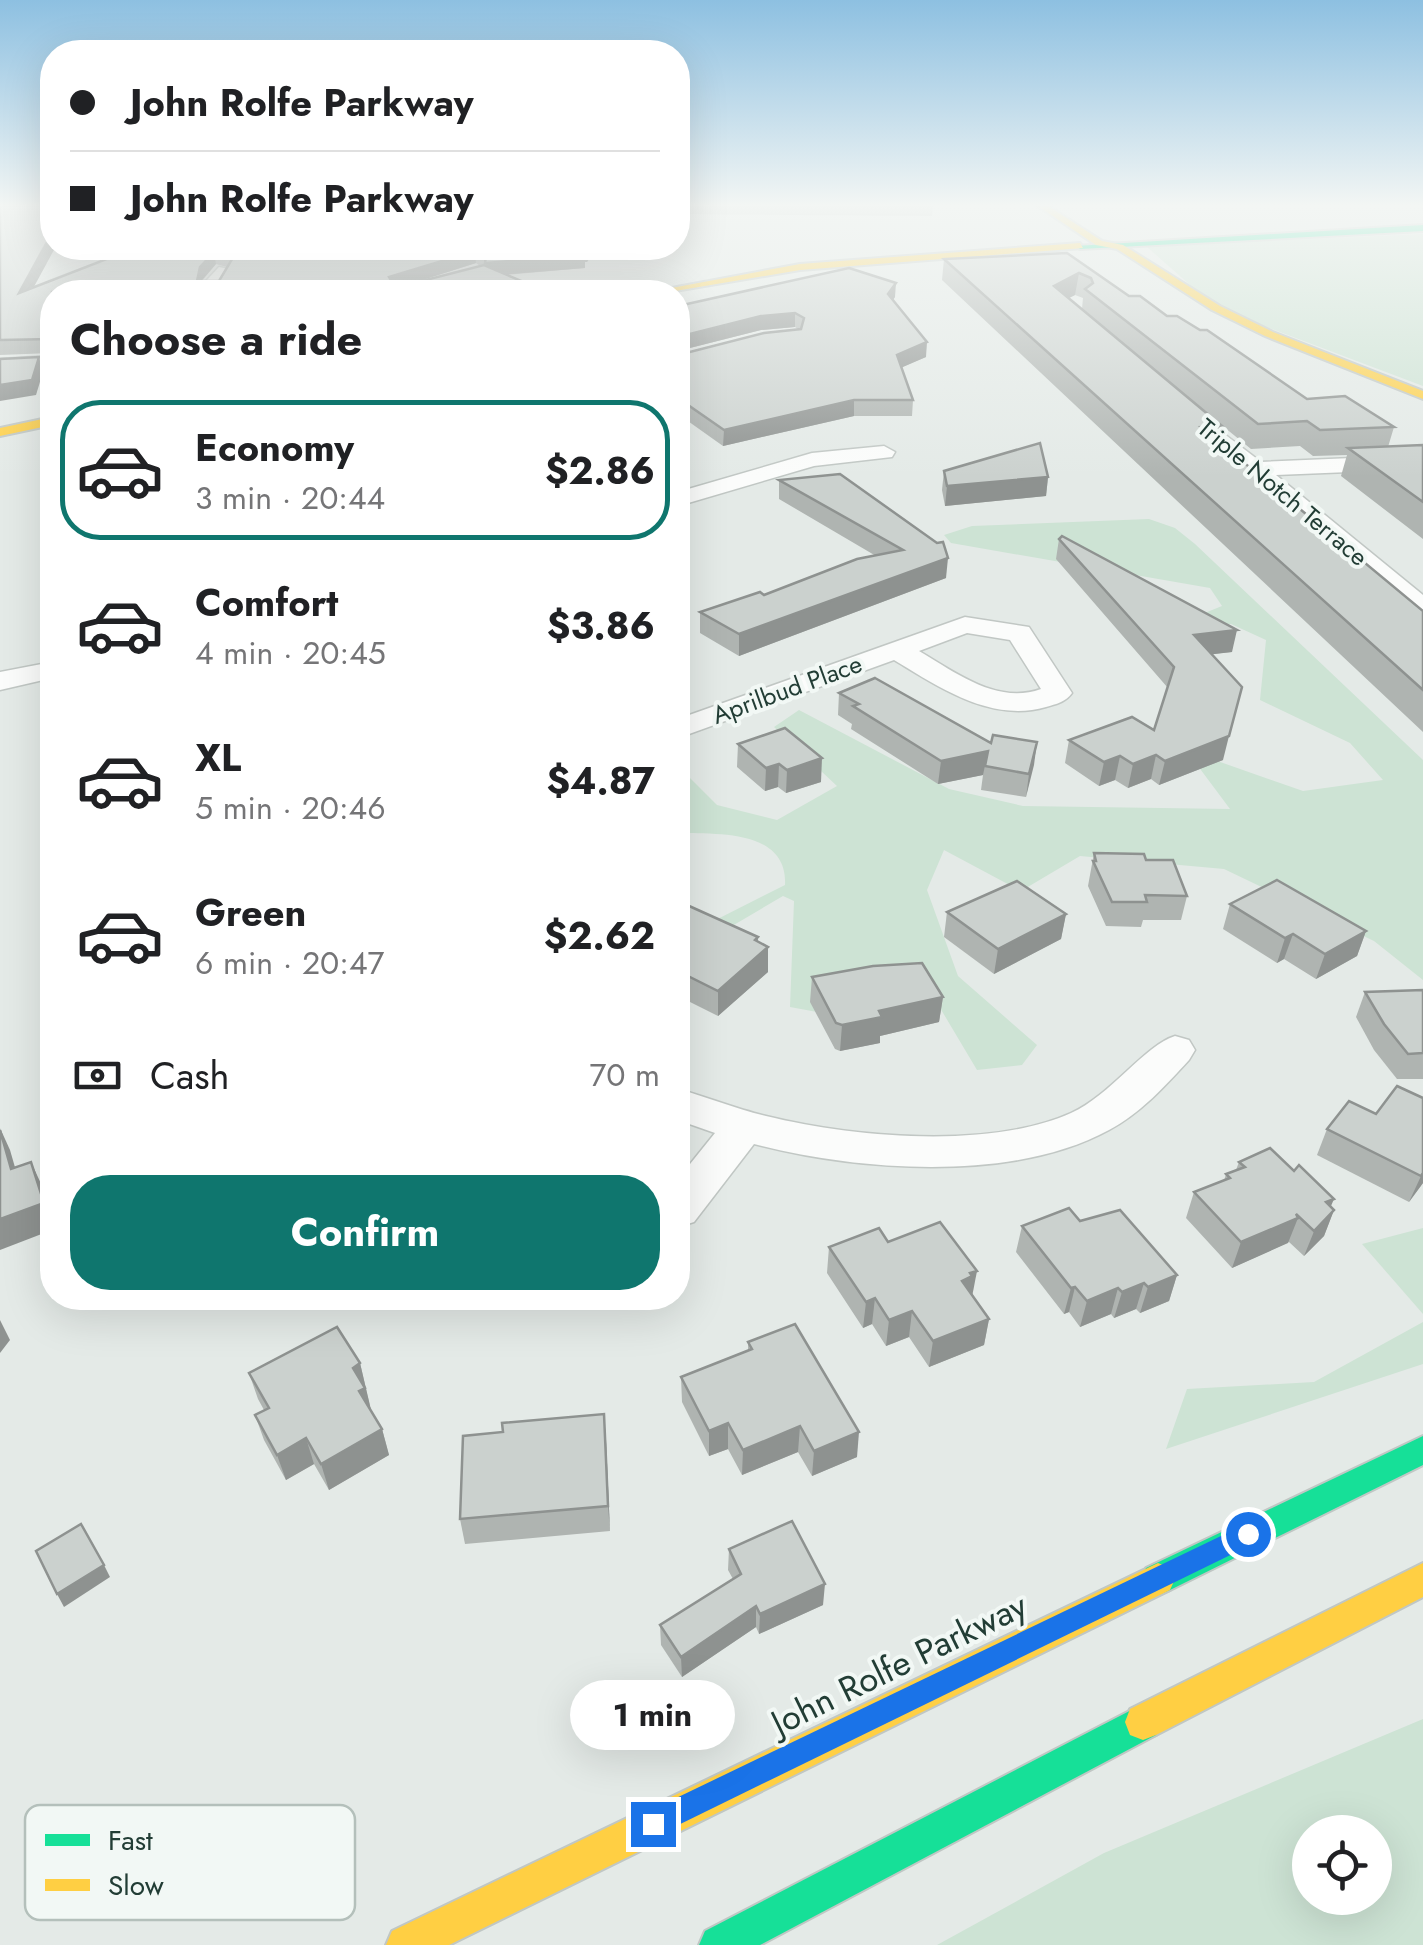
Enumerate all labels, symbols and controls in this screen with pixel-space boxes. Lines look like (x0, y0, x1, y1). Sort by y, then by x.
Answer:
text: John Rolfe Parkway (130, 75, 473, 130)
text: John Rolfe Parkway (130, 171, 473, 226)
text: Choose a ride (70, 307, 362, 372)
street label: Triple Notch Terrace (1190, 410, 1376, 574)
text: Economy (195, 420, 354, 475)
icon: car (75, 425, 165, 515)
text: $2.86 (545, 443, 655, 498)
text: 3 min · 20:44 (195, 475, 385, 521)
text: Comfort (195, 575, 338, 630)
icon: car (75, 580, 165, 670)
text: $3.86 (547, 598, 655, 653)
text: 4 min · 20:45 (195, 630, 386, 676)
street label: Aprilbud Place (707, 645, 867, 733)
text: XL (195, 730, 241, 785)
icon: car (75, 735, 165, 825)
text: $4.87 (546, 753, 655, 808)
text: 5 min · 20:46 (195, 785, 386, 831)
text: Green (195, 885, 306, 940)
icon: car (75, 890, 165, 980)
text: $2.62 (544, 908, 655, 963)
text: 6 min · 20:47 (195, 940, 384, 986)
icon: cash (70, 1048, 125, 1103)
text: Cash (150, 1048, 230, 1103)
text: 70 m (589, 1052, 660, 1098)
button: Confirm (70, 1175, 660, 1290)
route start (1226, 1512, 1271, 1557)
street label: John Rolfe Parkway (759, 1580, 1036, 1749)
callout: 1 min (570, 1679, 736, 1749)
text: 1 min (613, 1692, 692, 1738)
route end (631, 1802, 676, 1847)
legend (25, 1805, 355, 1920)
map controls (1292, 1815, 1392, 1915)
button: locate (1292, 1815, 1392, 1915)
text: Fast (108, 1820, 153, 1861)
text: Slow (108, 1865, 164, 1906)

